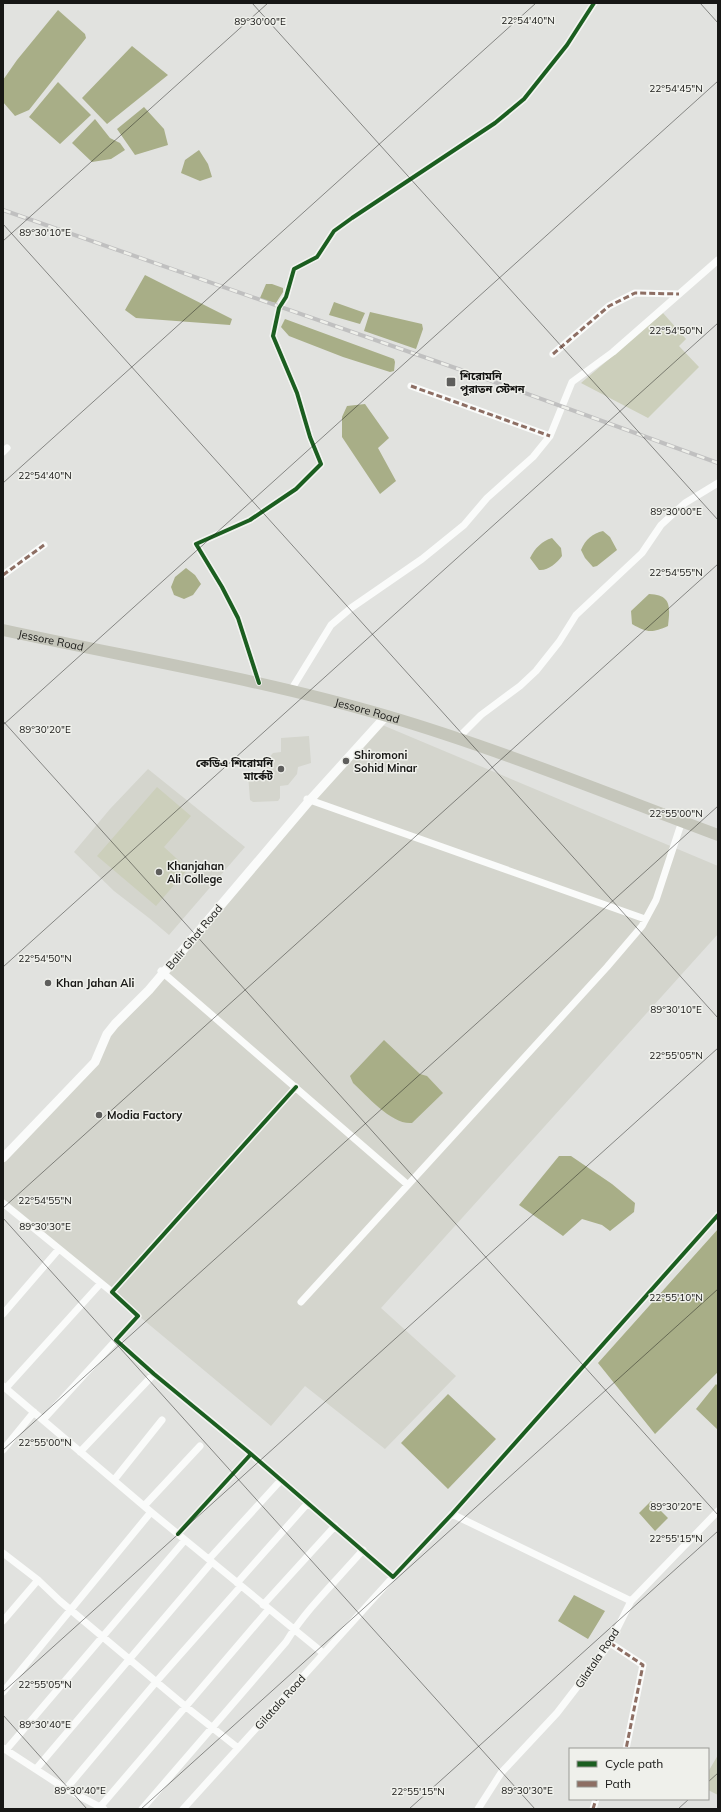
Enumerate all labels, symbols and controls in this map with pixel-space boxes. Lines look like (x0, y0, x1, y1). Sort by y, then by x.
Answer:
text: 22°54'40"N (501, 14, 555, 27)
text: 89°30'00"E (234, 15, 286, 28)
text: 22°54'45"N (649, 82, 703, 95)
text: 89°30'10"E (19, 226, 71, 239)
text: 22°54'50"N (649, 324, 703, 337)
place label: শিরোমনি পুরাতন স্টেশন (459, 369, 525, 396)
marker: শিরোমনি পুরাতন স্টেশন (445, 376, 457, 388)
text: 22°54'40"N (18, 469, 72, 482)
text: 89°30'00"E (650, 505, 702, 518)
text: 22°54'55"N (649, 566, 703, 579)
street label: Jessore Road (17, 626, 85, 654)
street label: Jessore Road (333, 695, 401, 726)
text: 89°30'20"E (19, 723, 71, 736)
place label: Shiromoni Sohid Minar (354, 748, 418, 775)
place label: কেডিএ শিরোমনি মার্কেট (196, 756, 274, 783)
marker: Shiromoni Sohid Minar (341, 756, 351, 766)
marker: কেডিএ শিরোমনি মার্কেট (276, 764, 286, 774)
text: 22°55'00"N (649, 807, 703, 820)
place label: Khanjahan Ali College (167, 859, 224, 886)
marker: Khanjahan Ali College (154, 867, 164, 877)
street label: Balir Ghat Road (163, 901, 225, 973)
text: 22°54'50"N (18, 952, 72, 965)
place label: Khan Jahan Ali (56, 976, 134, 990)
marker: Khan Jahan Ali (43, 978, 53, 988)
text: 89°30'10"E (650, 1003, 702, 1016)
text: 22°55'05"N (649, 1049, 703, 1062)
place label: Modia Factory (107, 1108, 182, 1122)
marker: Modia Factory (94, 1110, 104, 1120)
text: 22°54'55"N (18, 1194, 72, 1207)
text: 89°30'30"E (19, 1220, 71, 1233)
text: 22°55'10"N (649, 1291, 703, 1304)
text: 22°55'00"N (18, 1436, 72, 1449)
text: 89°30'20"E (650, 1500, 702, 1513)
text: 22°55'15"N (649, 1532, 703, 1545)
street label: Gilatala Road (572, 1625, 622, 1691)
street label: Gilatala Road (252, 1672, 308, 1732)
text: 22°55'05"N (18, 1678, 72, 1691)
text: 89°30'40"E (19, 1718, 71, 1731)
legend (569, 1748, 709, 1800)
text: Cycle path (605, 1756, 663, 1771)
text: Path (605, 1776, 631, 1791)
text: 89°30'40"E (54, 1784, 106, 1797)
text: 89°30'30"E (501, 1784, 553, 1797)
text: 22°55'15"N (391, 1785, 445, 1798)

